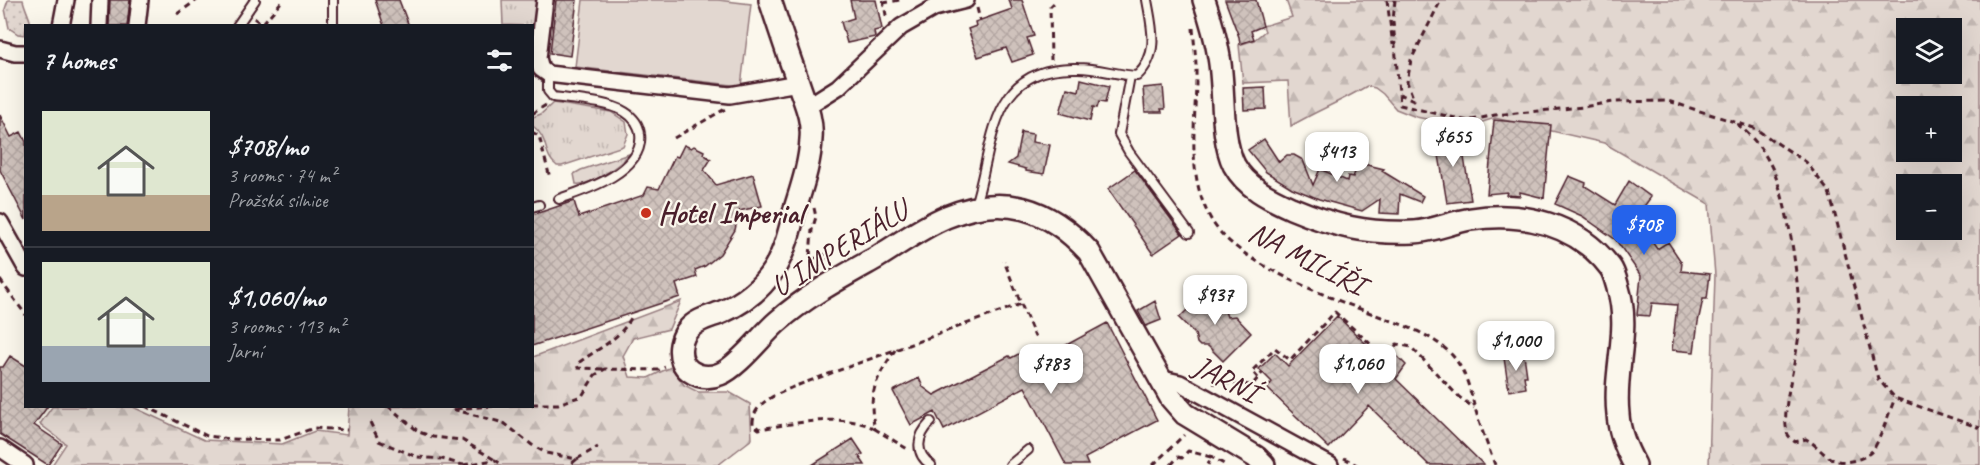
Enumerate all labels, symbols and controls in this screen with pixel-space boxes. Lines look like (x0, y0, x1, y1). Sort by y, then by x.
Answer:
map controls (1896, 18, 1962, 240)
button: layers (1896, 18, 1962, 84)
text: 7 homes (42, 44, 115, 77)
icon: filters (483, 44, 516, 77)
button: + (1896, 96, 1962, 162)
pin: $655 (1417, 117, 1489, 168)
text: $655 (1435, 124, 1471, 149)
text: $708/mo (228, 130, 308, 163)
pin: $413 (1301, 132, 1373, 183)
icon: home (90, 135, 162, 207)
text: $413 (1319, 139, 1355, 164)
text: 3 rooms · 74 m² (228, 163, 336, 188)
button: − (1896, 174, 1962, 240)
text: Pražská silnice (228, 188, 327, 213)
street label: U IMPERIÁLU (764, 188, 919, 305)
place label: Hotel Imperial (658, 194, 809, 232)
pin: $708 (1608, 205, 1680, 256)
marker: Hotel Imperial (639, 206, 653, 220)
text: $708 (1626, 212, 1662, 237)
street label: NA MILÍŘI (1242, 213, 1378, 307)
pin: $937 (1179, 275, 1251, 326)
text: $1,060/mo (228, 281, 326, 314)
text: $937 (1197, 282, 1233, 307)
icon: home (90, 286, 162, 358)
text: 3 rooms · 113 m² (228, 314, 345, 339)
pin: $1,000 (1467, 321, 1565, 372)
text: $1,000 (1492, 328, 1540, 353)
text: Jarní (228, 339, 263, 364)
pin: $783 (1015, 344, 1087, 395)
pin: $1,060 (1309, 344, 1407, 395)
street label: JARNÍ (1185, 346, 1271, 415)
text: $783 (1033, 351, 1069, 376)
text: $1,060 (1333, 351, 1383, 376)

